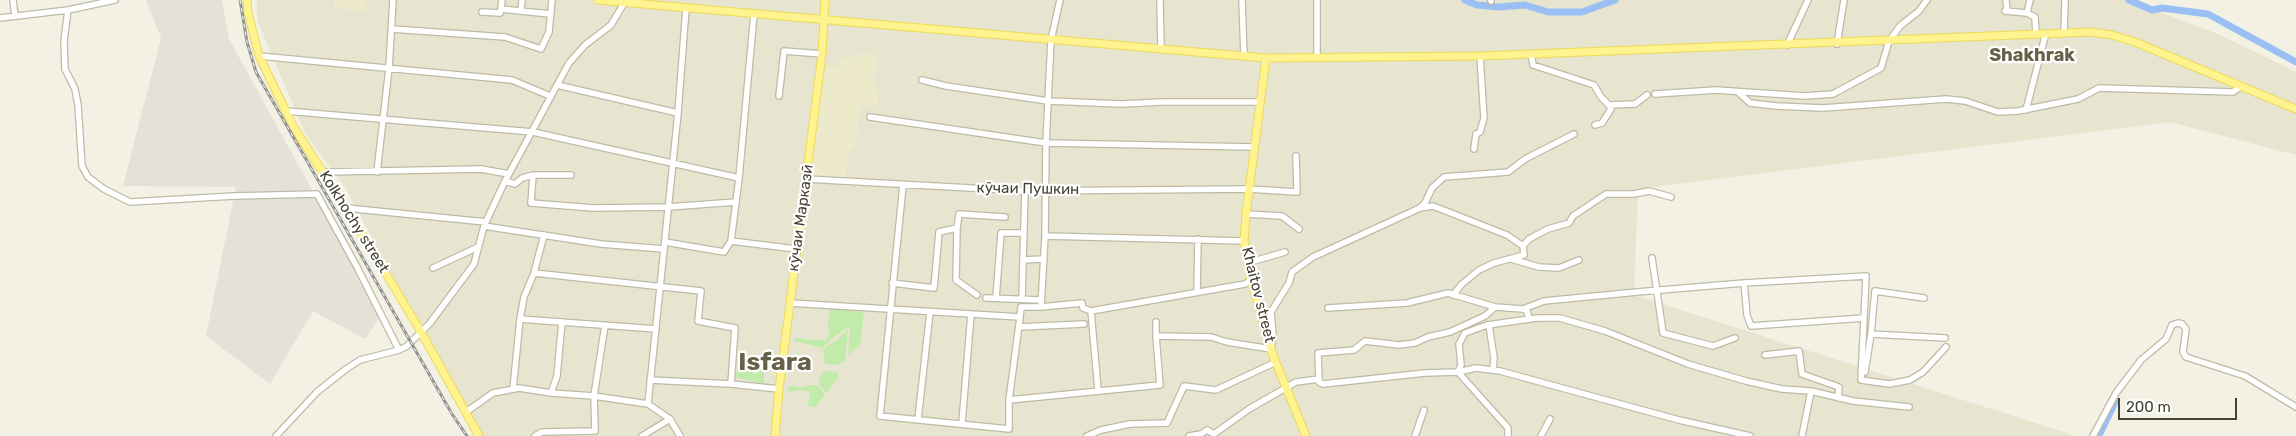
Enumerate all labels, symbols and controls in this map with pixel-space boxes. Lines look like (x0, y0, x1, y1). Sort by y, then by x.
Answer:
district label: Shakhrak (1989, 45, 2075, 67)
street label: кӯчаи Марказӣ (785, 163, 817, 273)
street label: Kolkhochy street (315, 168, 393, 276)
street label: кӯчаи Пушкин (977, 179, 1079, 199)
street label: Khaitov street (1237, 245, 1279, 345)
district label: Isfara (738, 348, 812, 378)
scale bar (2121, 388, 2240, 420)
text: 200 m (2126, 398, 2171, 416)

